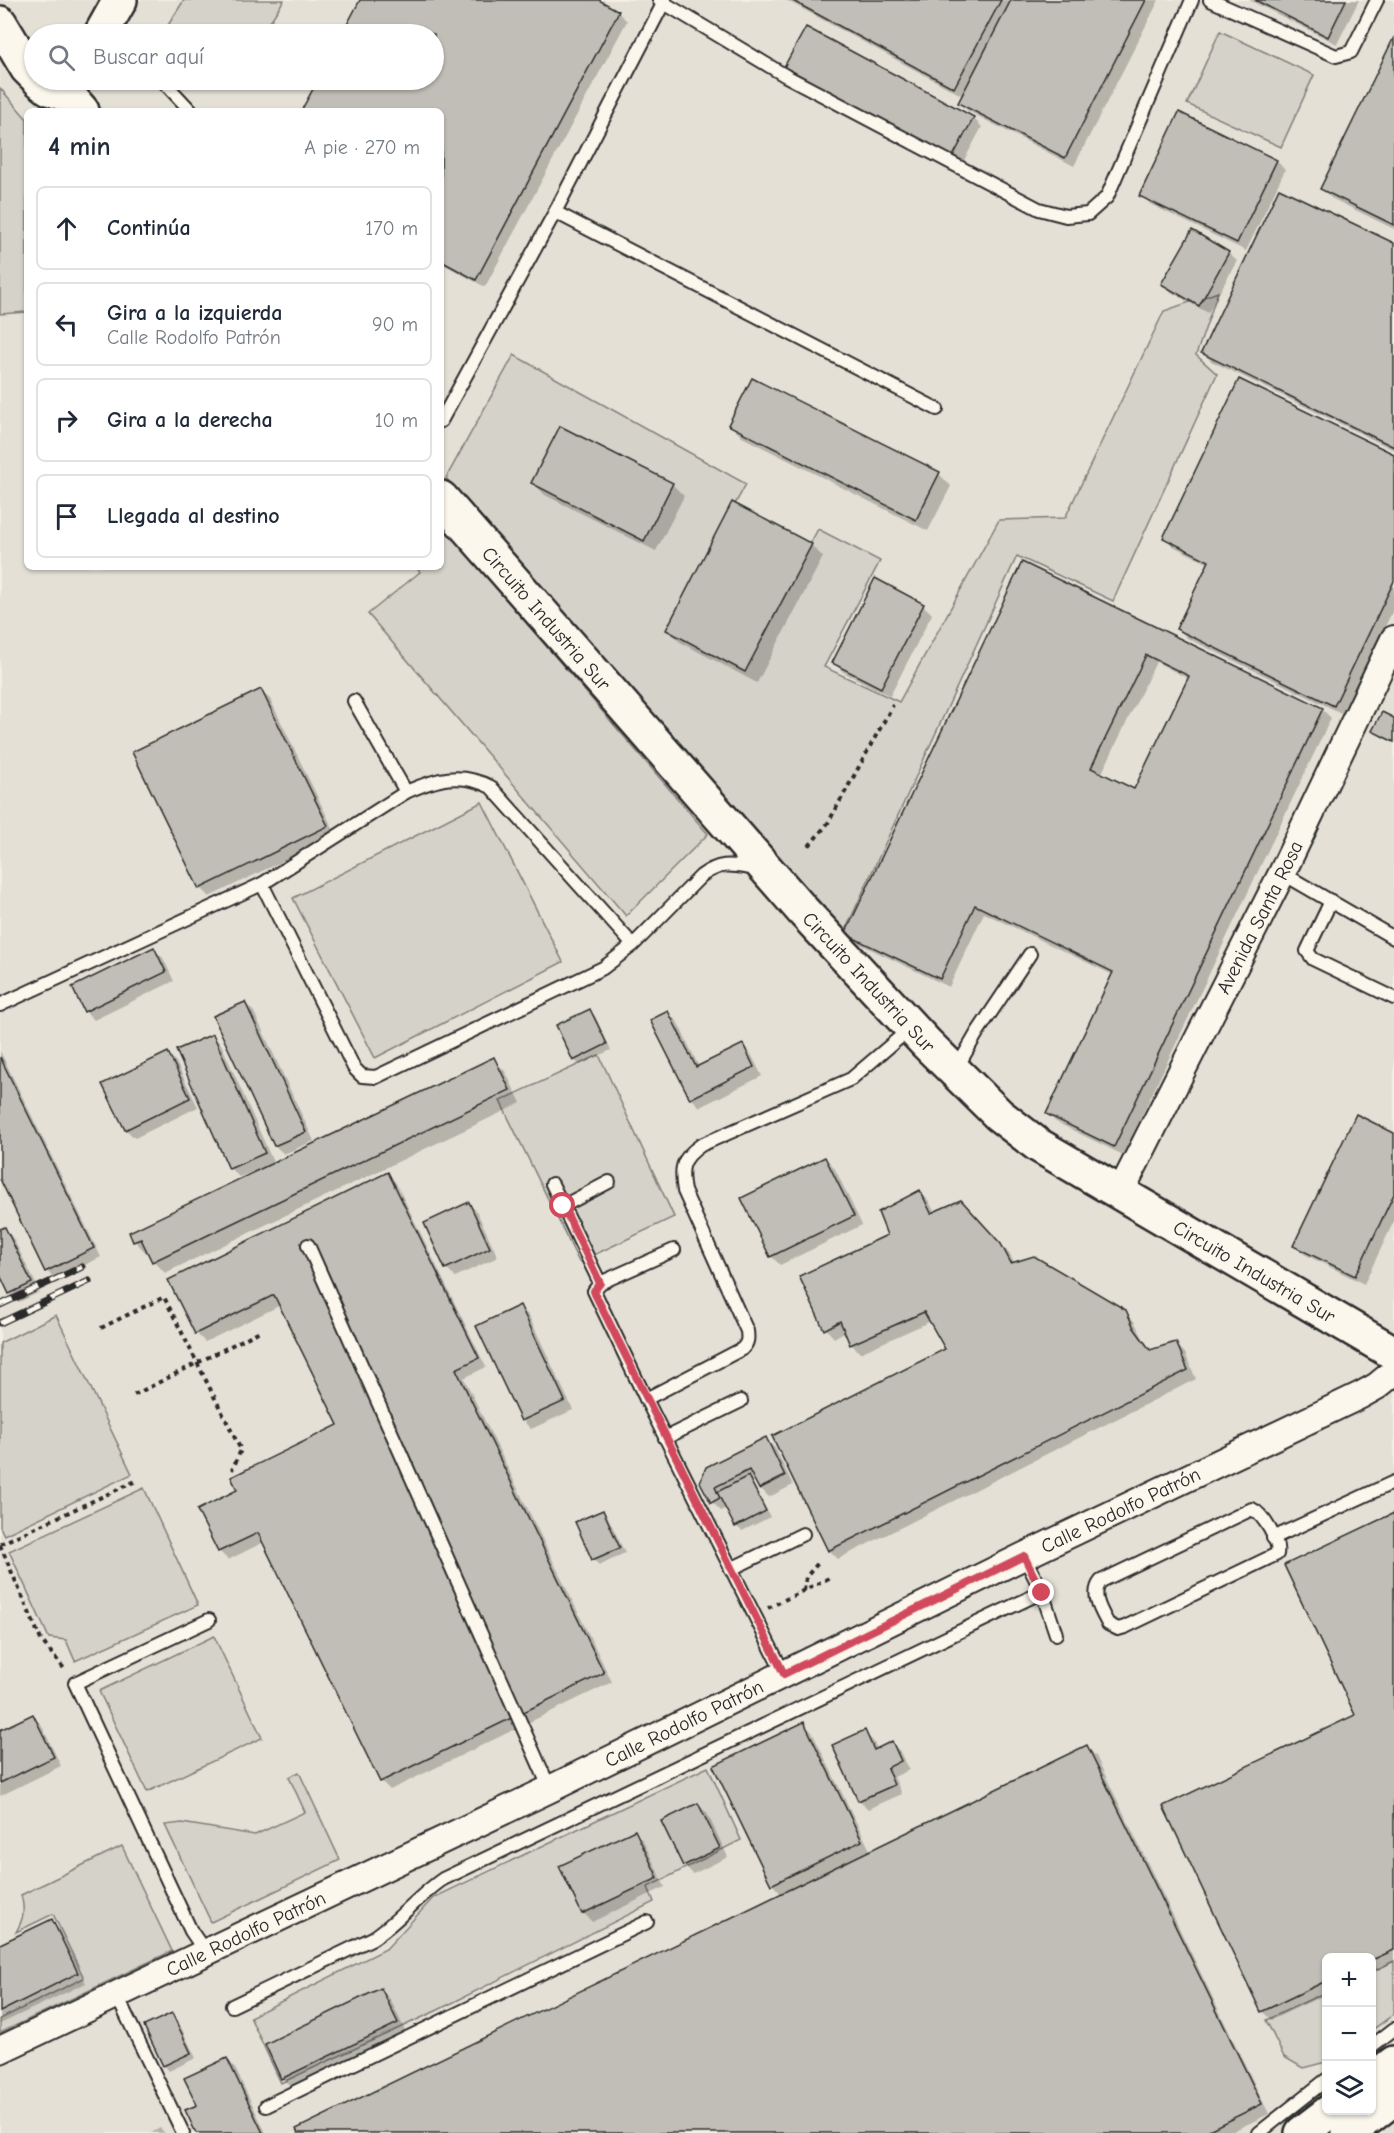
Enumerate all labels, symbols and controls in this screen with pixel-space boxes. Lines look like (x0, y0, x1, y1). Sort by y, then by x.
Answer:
search box (24, 24, 444, 90)
icon: search (45, 41, 78, 74)
text: Buscar aquí (93, 44, 204, 70)
text: 4 min (48, 132, 111, 162)
text: A pie · 270 m (304, 136, 420, 159)
icon: ahead (50, 212, 83, 245)
text: Continúa (107, 215, 191, 241)
text: 170 m (365, 217, 418, 240)
text: Gira a la izquierda (107, 300, 282, 326)
icon: left (50, 308, 83, 341)
text: 90 m (372, 313, 418, 336)
text: Calle Rodolfo Patrón (107, 326, 281, 349)
icon: right (50, 404, 83, 437)
text: Gira a la derecha (107, 407, 273, 433)
text: 10 m (375, 409, 418, 432)
icon: arrive (50, 500, 83, 533)
text: Llegada al destino (107, 503, 280, 529)
street label: Circuito Industria Sur (477, 542, 615, 695)
street label: Avenida Santa Rosa (1212, 837, 1308, 998)
street label: Circuito Industria Sur (798, 907, 940, 1057)
route start (549, 1192, 575, 1218)
street label: Circuito Industria Sur (1169, 1216, 1339, 1328)
street label: Calle Rodolfo Patrón (1037, 1462, 1204, 1558)
route end (1028, 1579, 1054, 1605)
street label: Calle Rodolfo Patrón (601, 1675, 767, 1772)
street label: Calle Rodolfo Patrón (162, 1886, 329, 1982)
map controls (1322, 1953, 1376, 2115)
button: + (1322, 1953, 1376, 2007)
button: − (1322, 2007, 1376, 2061)
button: layers (1322, 2061, 1376, 2115)

